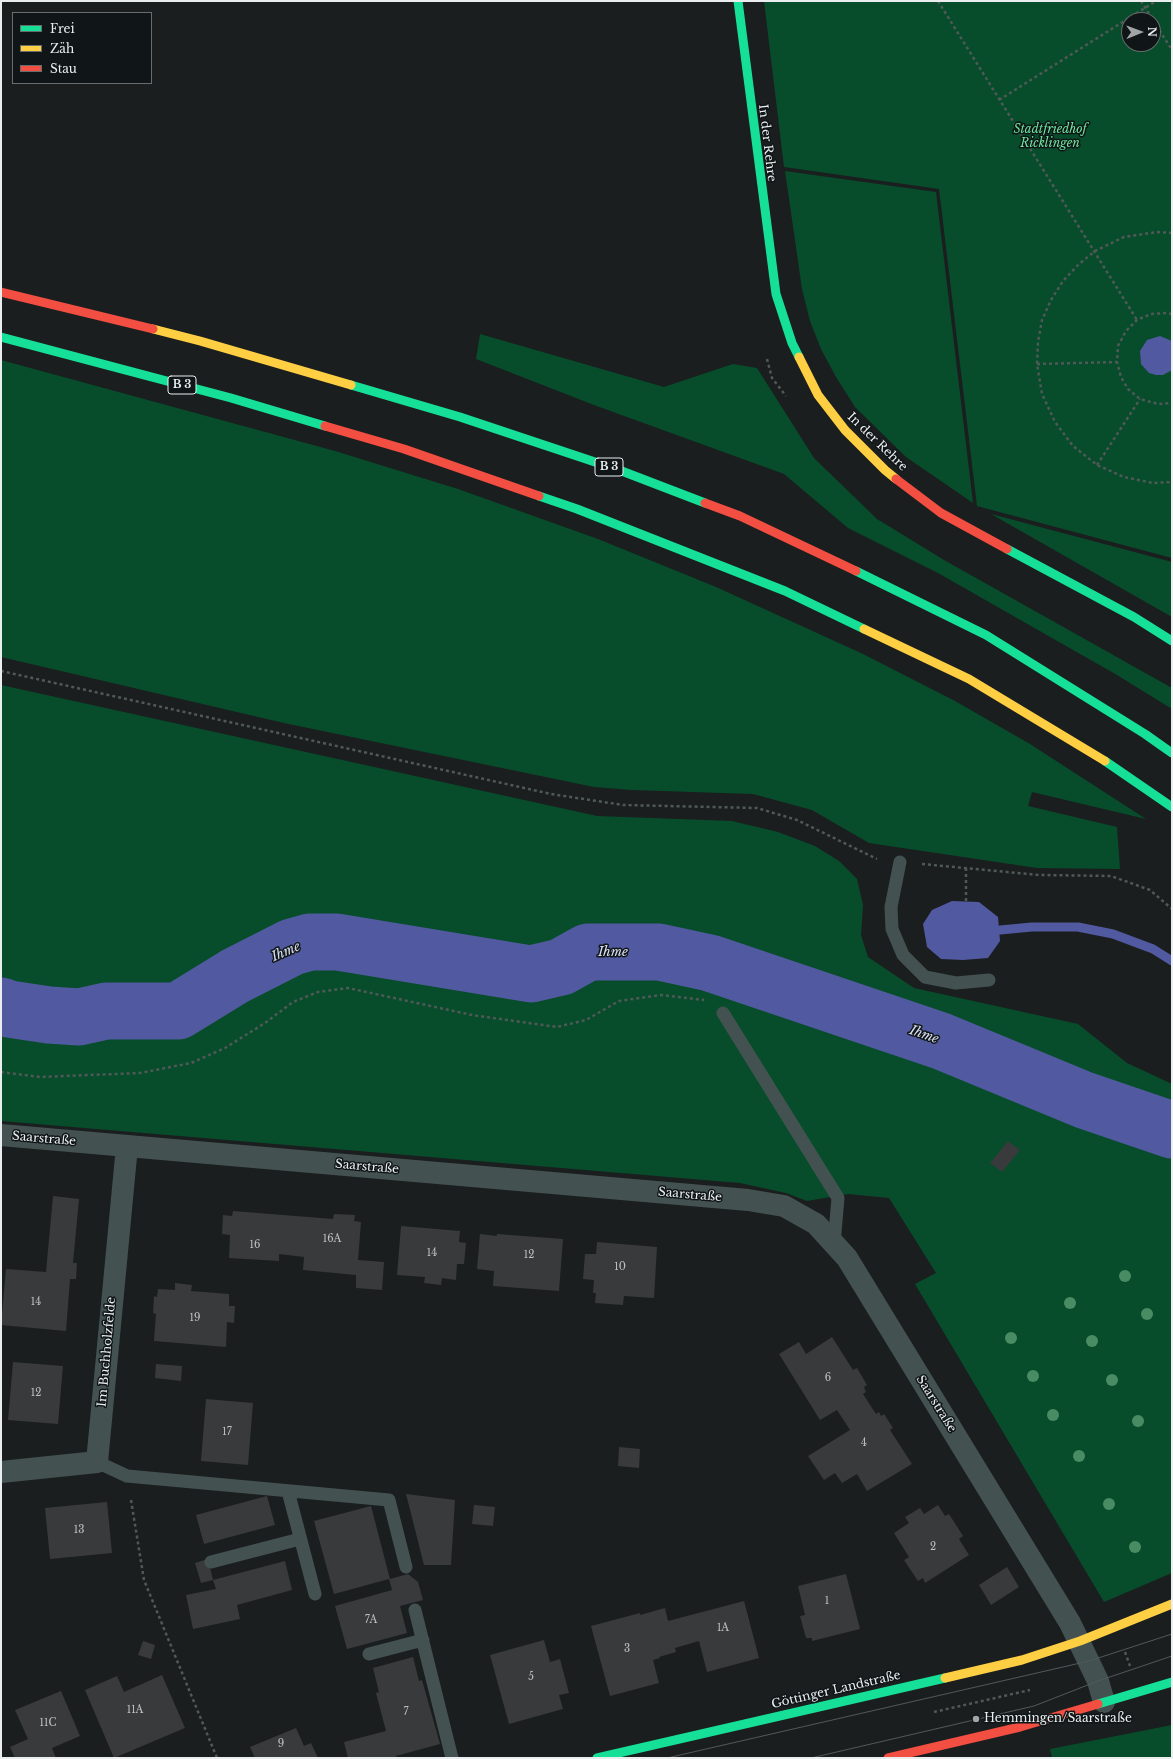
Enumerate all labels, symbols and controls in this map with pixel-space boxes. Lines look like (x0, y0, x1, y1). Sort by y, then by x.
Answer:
legend (12, 12, 152, 84)
north arrow (1121, 12, 1161, 52)
text: Frei (50, 21, 75, 36)
text: N (1145, 27, 1159, 37)
text: Zäh (50, 41, 74, 56)
text: Stau (50, 61, 77, 76)
street label: In der Rehre (755, 104, 779, 182)
park label: Stadtfriedhof Ricklingen (1013, 123, 1087, 151)
road number: B 3 (168, 376, 196, 394)
street label: In der Rehre (844, 410, 910, 474)
road number: B 3 (595, 458, 623, 476)
water label: Ihme (269, 939, 303, 965)
water label: Ihme (598, 944, 628, 960)
water label: Ihme (907, 1023, 941, 1047)
street label: Saarstraße (11, 1129, 77, 1149)
street label: Saarstraße (334, 1157, 400, 1177)
street label: Saarstraße (657, 1185, 723, 1205)
house number: 16A (323, 1233, 341, 1245)
house number: 16 (250, 1239, 260, 1251)
house number: 14 (427, 1247, 437, 1259)
house number: 12 (524, 1249, 534, 1261)
house number: 10 (614, 1261, 626, 1273)
house number: 14 (31, 1296, 41, 1308)
street label: Im Buchholzfelde (95, 1296, 119, 1408)
house number: 19 (190, 1312, 200, 1324)
house number: 6 (825, 1372, 831, 1384)
street label: Saarstraße (913, 1373, 959, 1435)
house number: 12 (31, 1387, 41, 1399)
house number: 17 (222, 1426, 232, 1438)
house number: 4 (861, 1437, 867, 1449)
house number: 13 (74, 1524, 84, 1536)
house number: 2 (930, 1541, 936, 1553)
house number: 1 (825, 1595, 829, 1607)
house number: 7A (365, 1614, 377, 1626)
house number: 1A (717, 1622, 729, 1634)
house number: 3 (624, 1643, 630, 1655)
street label: Göttinger Landstraße (770, 1668, 902, 1712)
house number: 5 (528, 1671, 534, 1683)
house number: 11A (127, 1704, 143, 1716)
house number: 7 (403, 1706, 409, 1718)
place label: Hemmingen/Saarstraße (984, 1712, 1132, 1726)
marker: Hemmingen/Saarstraße (971, 1714, 981, 1724)
house number: 11C (40, 1717, 56, 1729)
house number: 9 (278, 1738, 284, 1750)

